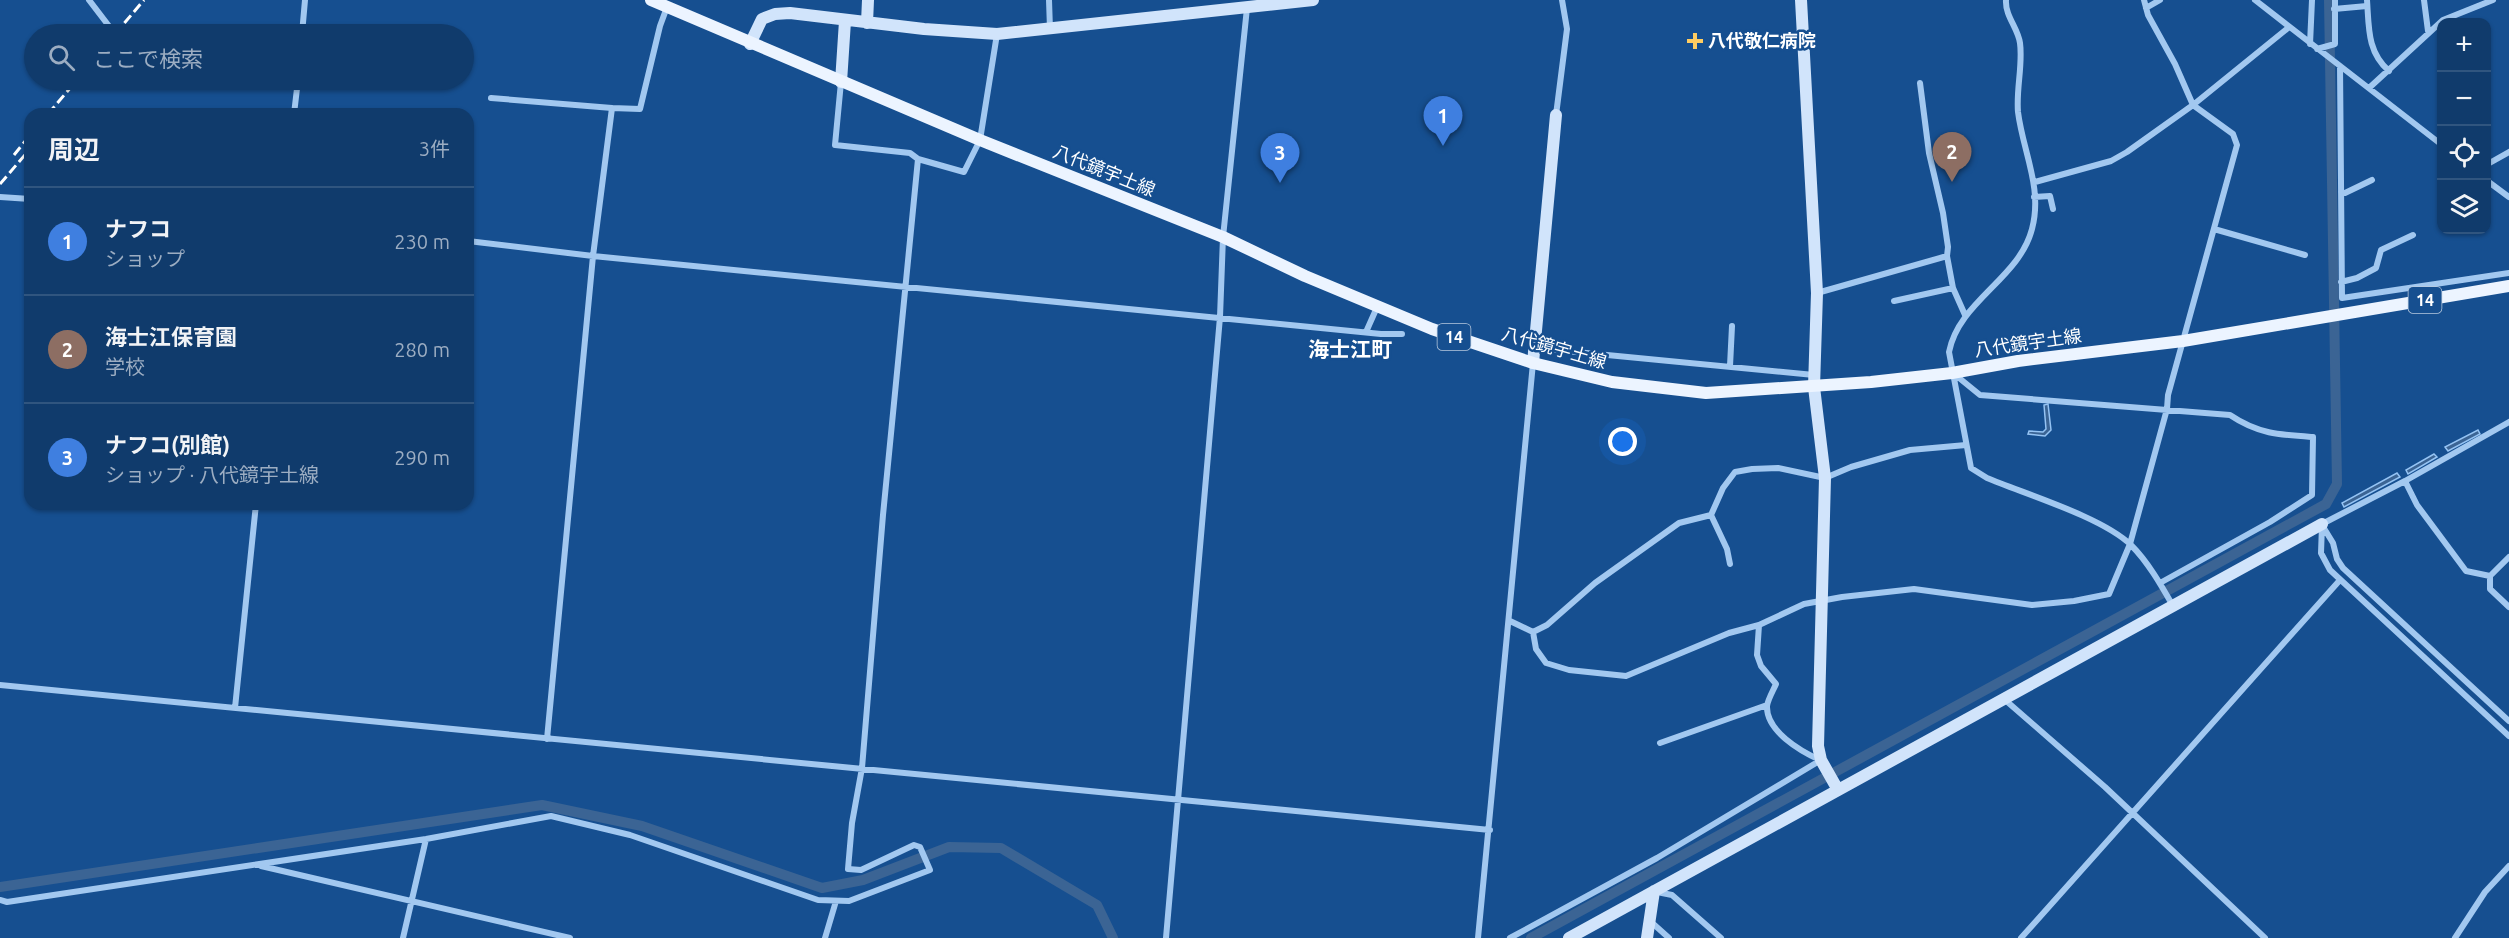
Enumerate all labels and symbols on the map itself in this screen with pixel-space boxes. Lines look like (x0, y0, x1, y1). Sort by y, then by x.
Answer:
place label: 八代敬仁病院 (1708, 30, 1816, 50)
marker: 八代敬仁病院 (1686, 32, 1704, 50)
pin: 1 (1424, 96, 1462, 146)
pin: 2 (1932, 132, 1972, 182)
pin: 3 (1260, 134, 1300, 183)
street label: 八代鏡宇土線 (1051, 141, 1158, 200)
road number: 14 (2408, 287, 2442, 313)
street label: 八代鏡宇土線 (1500, 323, 1609, 372)
road number: 14 (1438, 324, 1470, 350)
street label: 八代鏡宇土線 (1973, 325, 2083, 359)
district label: 海士江町 (1308, 337, 1392, 361)
your location (1608, 427, 1637, 456)

